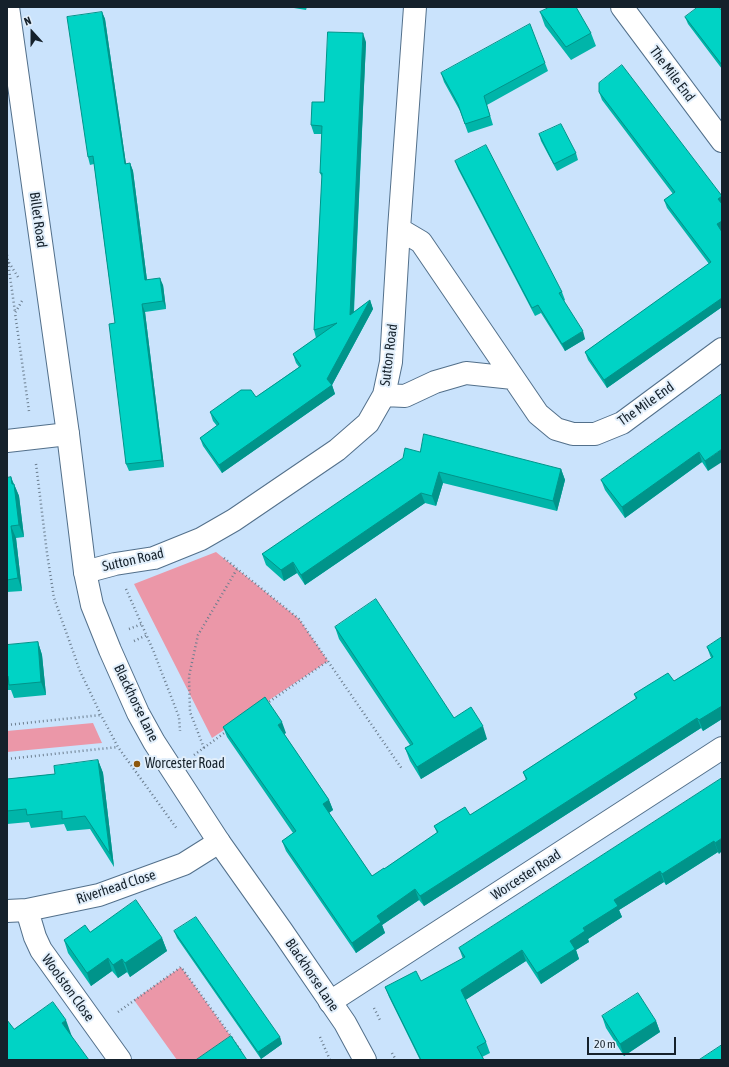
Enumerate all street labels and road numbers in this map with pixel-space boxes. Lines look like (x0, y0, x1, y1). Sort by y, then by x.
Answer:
street label: The Mile End (646, 43, 698, 105)
street label: Billet Road (26, 191, 50, 249)
street label: Sutton Road (377, 323, 401, 387)
street label: The Mile End (615, 379, 677, 429)
street label: Sutton Road (101, 545, 165, 575)
street label: Blackhorse Lane (110, 662, 162, 744)
street label: Worcester Road (488, 846, 564, 904)
street label: Riverhead Close (74, 866, 158, 908)
street label: Blackhorse Lane (282, 935, 342, 1015)
street label: Woolston Close (38, 951, 98, 1025)

